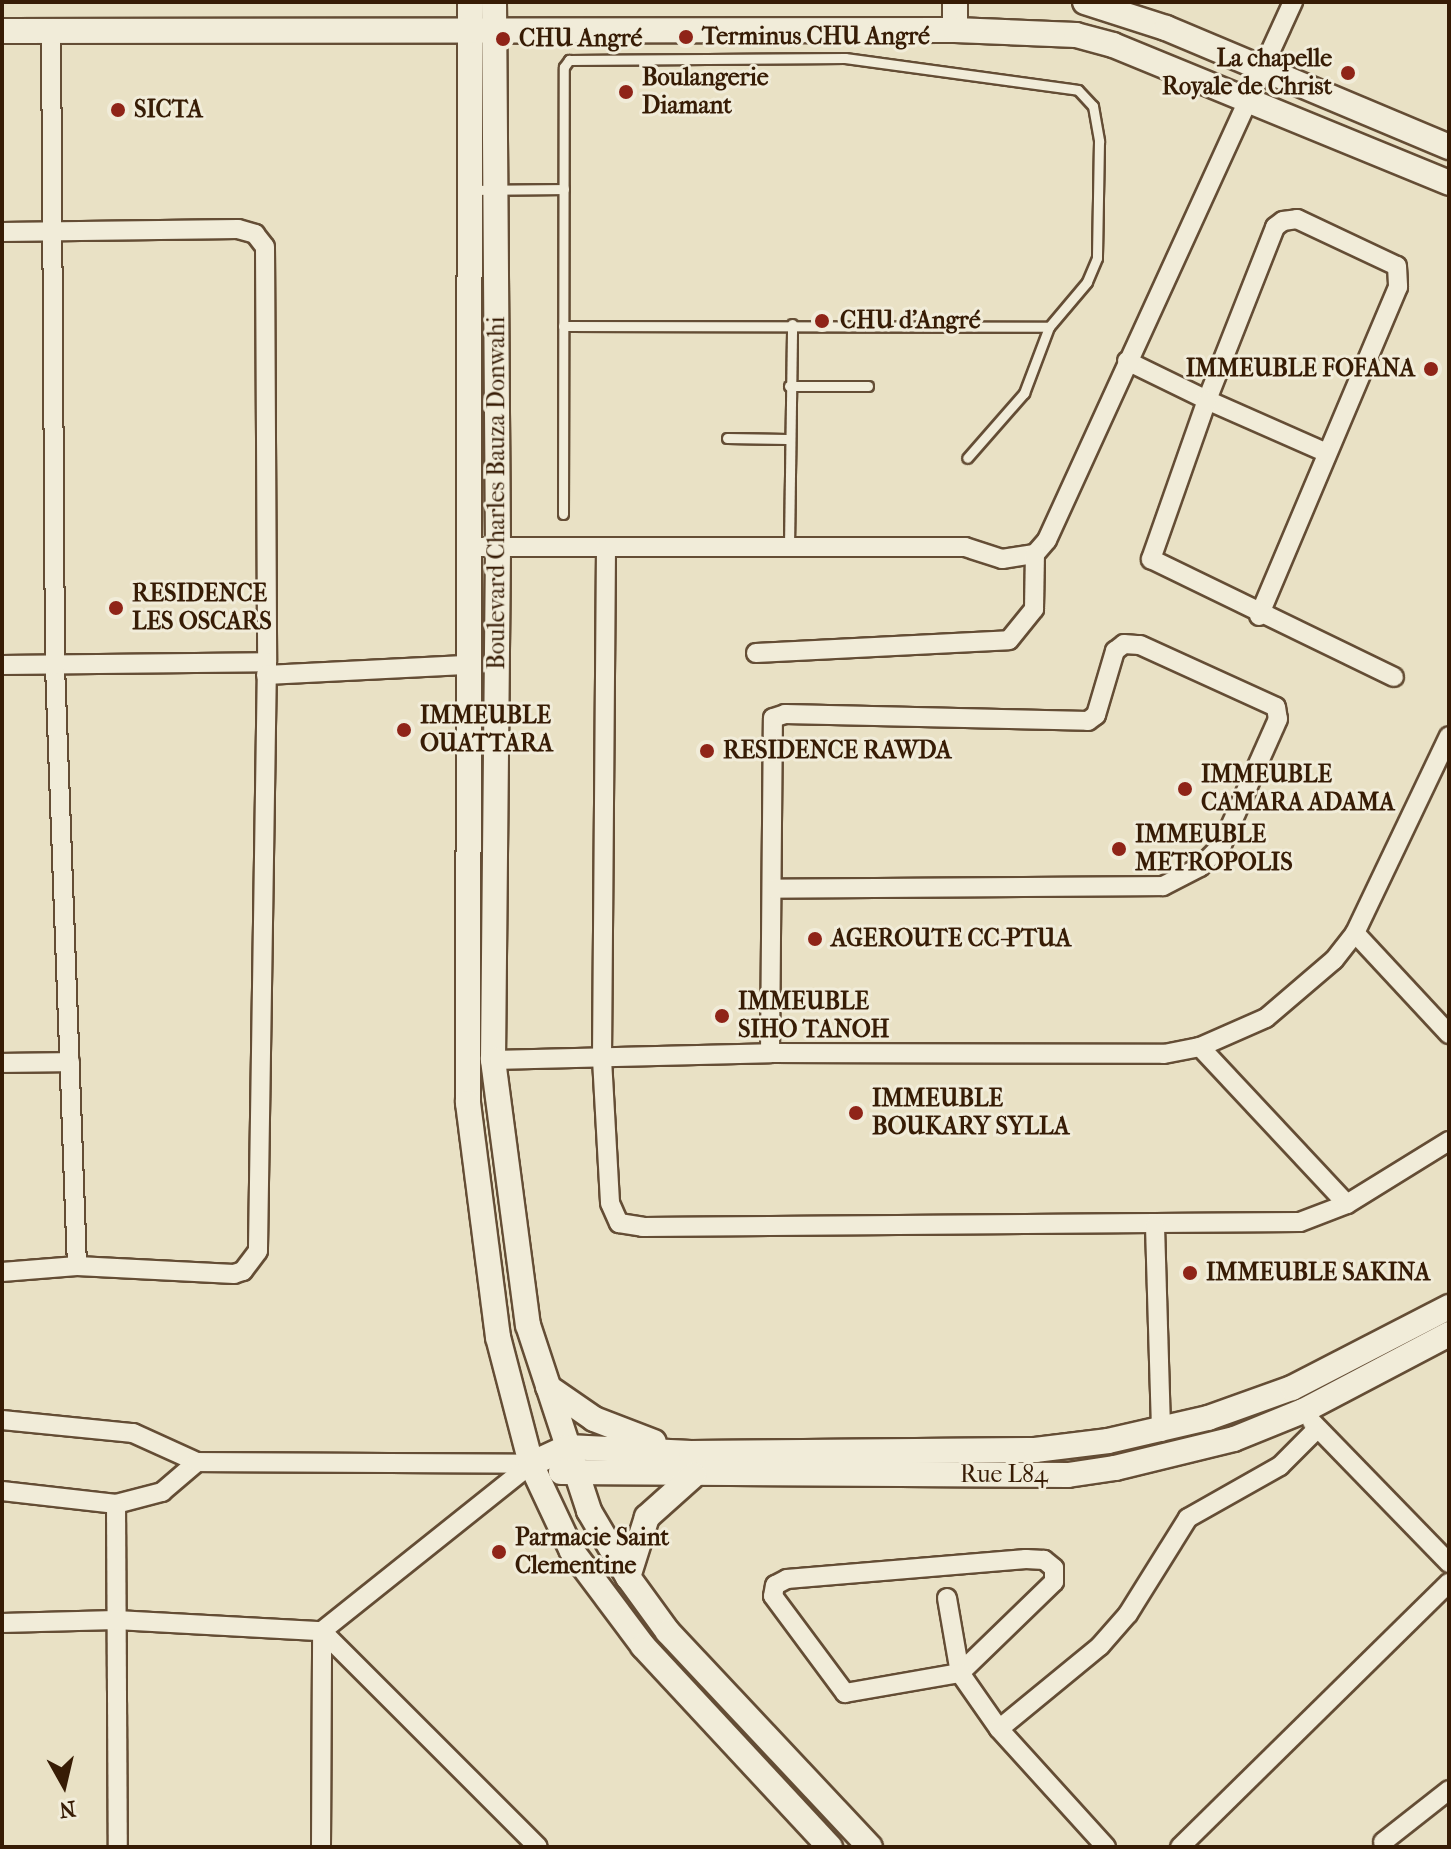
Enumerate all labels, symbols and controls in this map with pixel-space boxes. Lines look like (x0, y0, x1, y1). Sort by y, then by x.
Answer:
place label: Terminus CHU Angré (702, 23, 930, 51)
place label: CHU Angré (519, 25, 642, 53)
marker: Terminus CHU Angré (677, 28, 695, 46)
marker: CHU Angré (494, 30, 512, 48)
place label: La chapelle Royale de Christ (1162, 45, 1332, 101)
place label: Boulangerie Diamant (642, 64, 769, 120)
marker: La chapelle Royale de Christ (1339, 64, 1357, 82)
marker: Boulangerie Diamant (617, 83, 635, 101)
place label: SICTA (134, 96, 203, 124)
marker: SICTA (109, 101, 127, 119)
place label: CHU d'Angré (840, 307, 980, 335)
marker: CHU d'Angré (811, 310, 833, 332)
street label: Boulevard Charles Bauza Donwahi (483, 316, 511, 670)
place label: IMMEUBLE FOFANA (1186, 355, 1415, 383)
marker: IMMEUBLE FOFANA (1422, 360, 1440, 378)
place label: RESIDENCE LES OSCARS (132, 580, 272, 636)
marker: RESIDENCE LES OSCARS (107, 599, 125, 617)
place label: IMMEUBLE OUATTARA (420, 702, 553, 758)
marker: IMMEUBLE OUATTARA (395, 721, 413, 739)
place label: RESIDENCE RAWDA (723, 737, 952, 765)
marker: RESIDENCE RAWDA (698, 742, 716, 760)
place label: IMMEUBLE CAMARA ADAMA (1201, 761, 1395, 817)
marker: IMMEUBLE CAMARA ADAMA (1176, 780, 1194, 798)
place label: IMMEUBLE METROPOLIS (1135, 821, 1293, 877)
marker: IMMEUBLE METROPOLIS (1110, 840, 1128, 858)
place label: AGEROUTE CC-PTUA (831, 925, 1071, 953)
marker: AGEROUTE CC-PTUA (806, 930, 824, 948)
place label: IMMEUBLE SIHO TANOH (738, 988, 889, 1044)
marker: IMMEUBLE SIHO TANOH (713, 1007, 731, 1025)
place label: IMMEUBLE BOUKARY SYLLA (872, 1085, 1069, 1141)
marker: IMMEUBLE BOUKARY SYLLA (847, 1104, 865, 1122)
place label: IMMEUBLE SAKINA (1206, 1259, 1430, 1287)
marker: IMMEUBLE SAKINA (1181, 1264, 1199, 1282)
street label: Rue L84 (960, 1461, 1048, 1489)
place label: Parmacie Saint Clementine (515, 1524, 669, 1580)
marker: Parmacie Saint Clementine (490, 1543, 508, 1561)
north arrow (24, 1745, 104, 1825)
text: N (57, 1795, 77, 1823)

